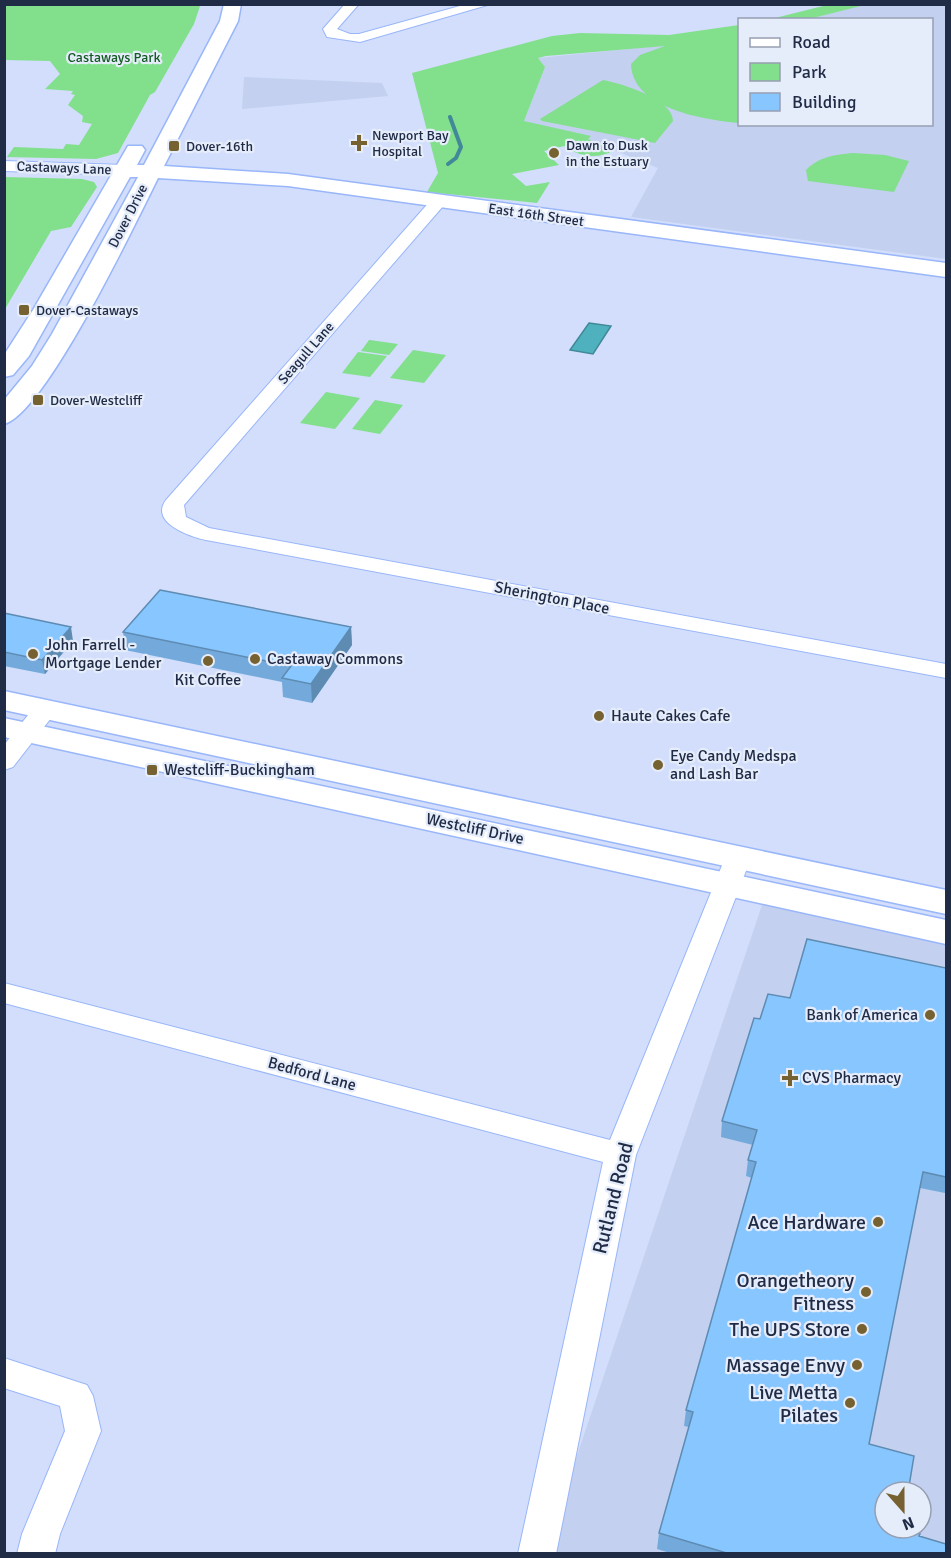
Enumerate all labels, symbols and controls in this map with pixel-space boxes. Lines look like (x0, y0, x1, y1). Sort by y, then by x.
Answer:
legend (738, 18, 933, 126)
text: Road (792, 31, 831, 53)
park label: Castaways Park (68, 49, 160, 66)
text: Park (792, 61, 827, 83)
text: Building (792, 91, 856, 113)
place label: Newport Bay Hospital (372, 127, 449, 160)
marker: Newport Bay Hospital (350, 134, 368, 152)
place label: Dawn to Dusk in the Estuary (566, 137, 649, 170)
place label: Dover-16th (186, 138, 253, 155)
marker: Dover-16th (167, 139, 181, 153)
marker: Dawn to Dusk in the Estuary (547, 146, 561, 160)
street label: Castaways Lane (16, 158, 112, 178)
street label: Dover Drive (105, 181, 151, 251)
street label: East 16th Street (487, 200, 585, 230)
place label: Dover-Castaways (36, 302, 138, 319)
marker: Dover-Castaways (17, 303, 31, 317)
street label: Seagull Lane (274, 318, 338, 388)
place label: Dover-Westcliff (50, 392, 143, 409)
marker: Dover-Westcliff (31, 393, 45, 407)
street label: Sherington Place (493, 577, 611, 619)
place label: John Farrell - Mortgage Lender (45, 635, 162, 673)
marker: John Farrell - Mortgage Lender (26, 647, 40, 661)
place label: Castaway Commons (267, 649, 403, 669)
marker: Castaway Commons (248, 652, 262, 666)
marker: Kit Coffee (201, 654, 215, 668)
place label: Kit Coffee (175, 670, 241, 690)
place label: Haute Cakes Cafe (611, 706, 730, 726)
marker: Haute Cakes Cafe (592, 709, 606, 723)
place label: Eye Candy Medspa and Lash Bar (670, 746, 797, 784)
marker: Eye Candy Medspa and Lash Bar (651, 758, 665, 772)
place label: Westcliff-Buckingham (164, 760, 315, 780)
marker: Westcliff-Buckingham (145, 763, 159, 777)
street label: Westcliff Drive (424, 809, 526, 849)
place label: Bank of America (806, 1005, 918, 1025)
marker: Bank of America (923, 1008, 937, 1022)
street label: Bedford Lane (266, 1053, 358, 1095)
place label: CVS Pharmacy (802, 1068, 902, 1088)
marker: CVS Pharmacy (783, 1071, 797, 1085)
street label: Rutland Road (587, 1140, 639, 1256)
place label: Ace Hardware (747, 1210, 866, 1235)
marker: Ace Hardware (871, 1215, 885, 1229)
place label: Orangetheory Fitness (736, 1268, 855, 1316)
marker: Orangetheory Fitness (859, 1285, 873, 1299)
place label: The UPS Store (729, 1317, 850, 1342)
marker: The UPS Store (855, 1322, 869, 1336)
place label: Massage Envy (726, 1353, 846, 1378)
marker: Massage Envy (850, 1358, 864, 1372)
place label: Live Metta Pilates (749, 1380, 838, 1428)
marker: Live Metta Pilates (843, 1396, 857, 1410)
north arrow (873, 1480, 933, 1540)
text: N (899, 1512, 917, 1534)

